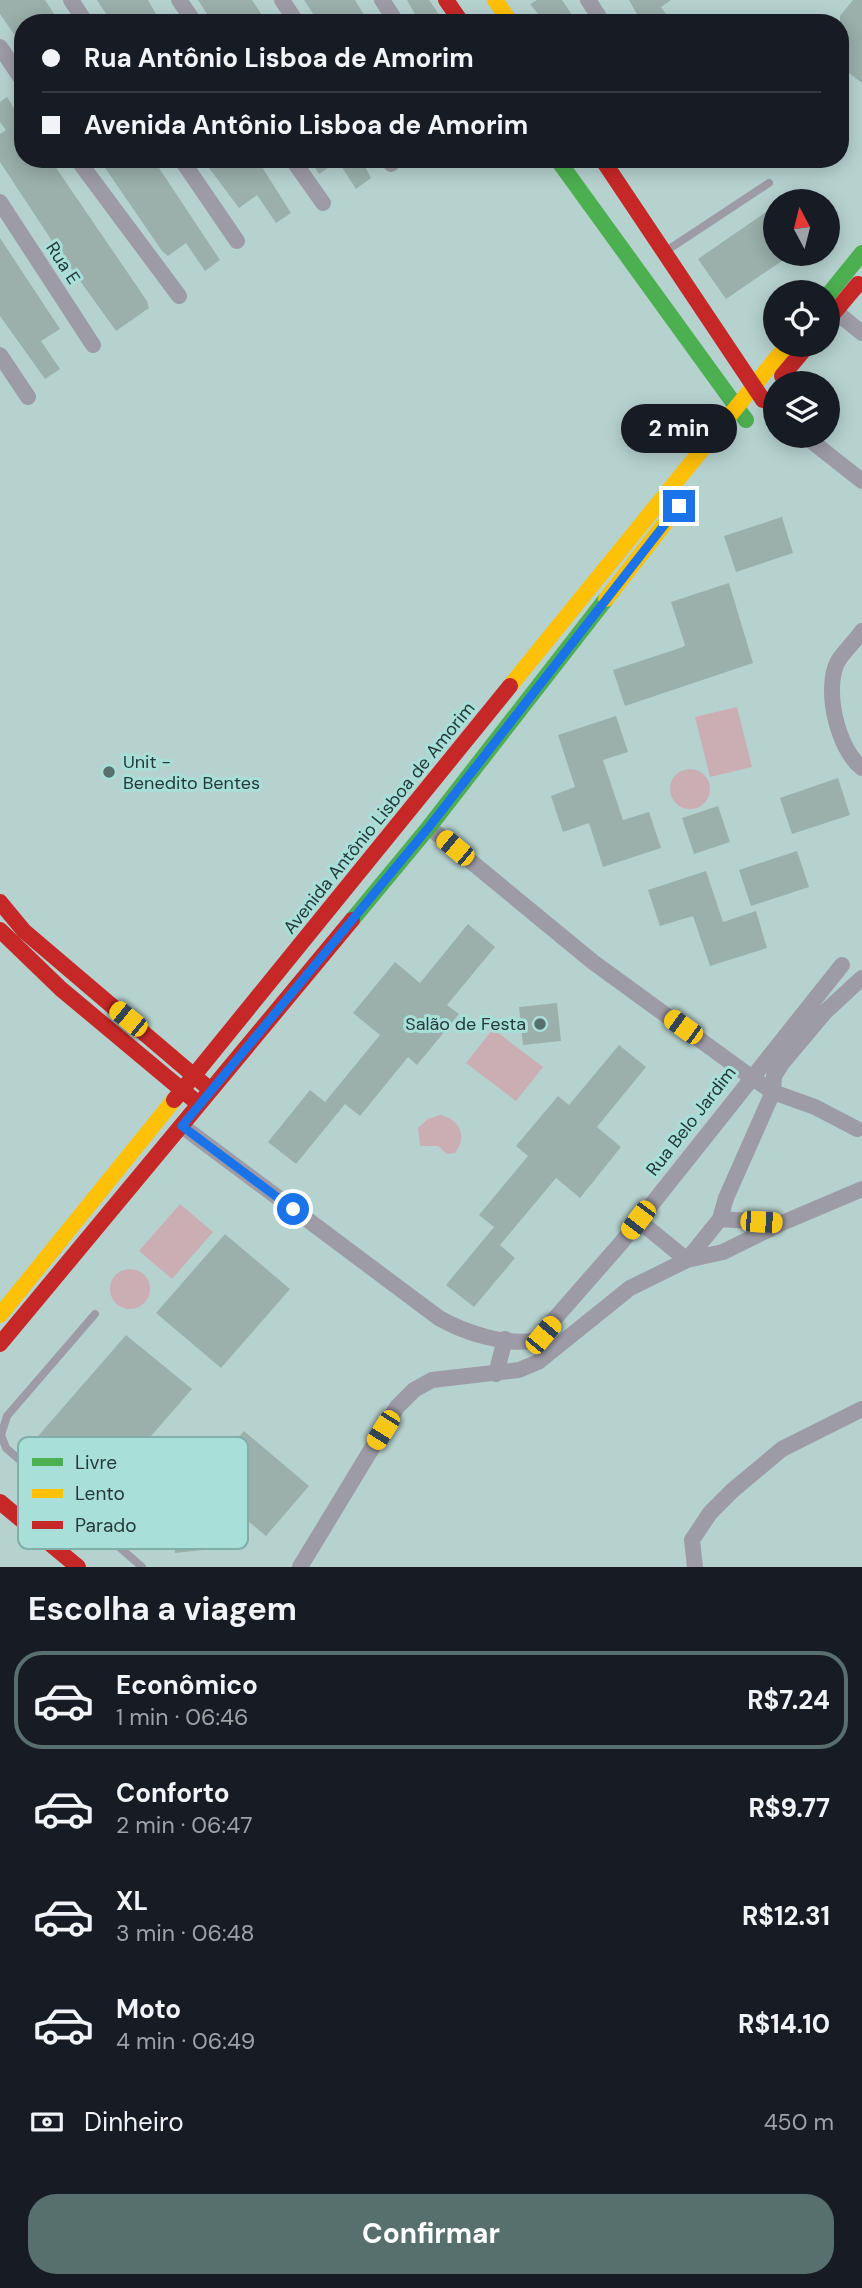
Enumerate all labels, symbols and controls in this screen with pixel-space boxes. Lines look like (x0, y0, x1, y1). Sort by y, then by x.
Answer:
text: Rua Antônio Lisboa de Amorim (84, 41, 474, 75)
text: Avenida Antônio Lisboa de Amorim (84, 108, 528, 142)
north arrow (763, 189, 840, 266)
map controls (763, 189, 840, 448)
street label: Rua E (40, 237, 86, 289)
button: locate (763, 280, 840, 357)
button: layers (763, 371, 840, 448)
callout: 2 min (621, 405, 737, 454)
text: 2 min (649, 413, 709, 443)
route end (663, 490, 695, 522)
street label: Avenida Antônio Lisboa de Amorim (278, 697, 480, 939)
place label: Unit - Benedito Bentes (123, 750, 260, 795)
marker: Unit - Benedito Bentes (101, 764, 117, 780)
car (433, 826, 478, 870)
car (106, 998, 151, 1040)
car (660, 1006, 707, 1048)
place label: Salão de Festa (405, 1012, 526, 1036)
marker: Salão de Festa (532, 1016, 548, 1032)
street label: Rua Belo Jardim (641, 1061, 741, 1181)
route start (277, 1193, 309, 1225)
car (617, 1197, 660, 1243)
car (740, 1210, 783, 1234)
car (522, 1312, 565, 1358)
car (363, 1407, 404, 1453)
legend (18, 1437, 248, 1549)
text: Livre (75, 1450, 117, 1475)
text: Lento (75, 1481, 125, 1506)
text: Parado (75, 1513, 136, 1538)
text: Escolha a viagem (28, 1588, 297, 1630)
text: Econômico (116, 1668, 258, 1702)
icon: car (32, 1669, 95, 1732)
text: R$7.24 (747, 1683, 830, 1717)
text: 1 min · 06:46 (116, 1702, 249, 1732)
text: Conforto (116, 1776, 230, 1810)
icon: car (32, 1777, 95, 1840)
text: R$9.77 (748, 1791, 830, 1825)
text: 2 min · 06:47 (116, 1810, 252, 1840)
text: XL (116, 1884, 148, 1918)
icon: car (32, 1885, 95, 1948)
text: R$12.31 (742, 1899, 830, 1933)
text: 3 min · 06:48 (116, 1918, 254, 1948)
text: Moto (116, 1992, 181, 2026)
icon: car (32, 1993, 95, 2056)
text: R$14.10 (738, 2007, 830, 2041)
text: 4 min · 06:49 (116, 2026, 255, 2056)
icon: cash (28, 2103, 66, 2141)
text: Dinheiro (84, 2105, 184, 2139)
text: 450 m (764, 2107, 834, 2137)
button: Confirmar (28, 2194, 834, 2274)

